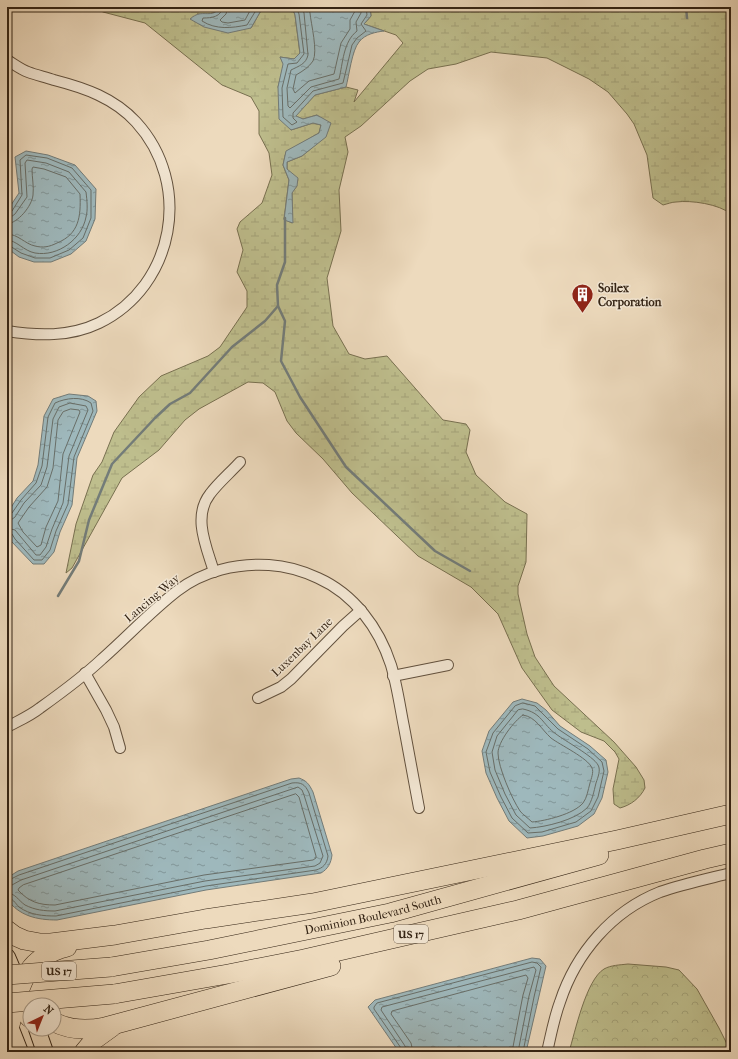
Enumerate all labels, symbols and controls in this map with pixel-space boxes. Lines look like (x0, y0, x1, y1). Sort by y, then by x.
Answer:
place label: Soilex Corporation (598, 281, 662, 310)
building icon: Soilex Corporation (569, 282, 595, 315)
street label: Lancing Way (122, 571, 183, 625)
street label: Luxenbay Lane (269, 614, 335, 680)
street label: Dominion Boulevard South (303, 892, 443, 937)
road number: US 17 (394, 925, 428, 943)
road number: US 17 (42, 962, 76, 980)
north arrow (22, 997, 62, 1037)
text: N (41, 1002, 56, 1018)

